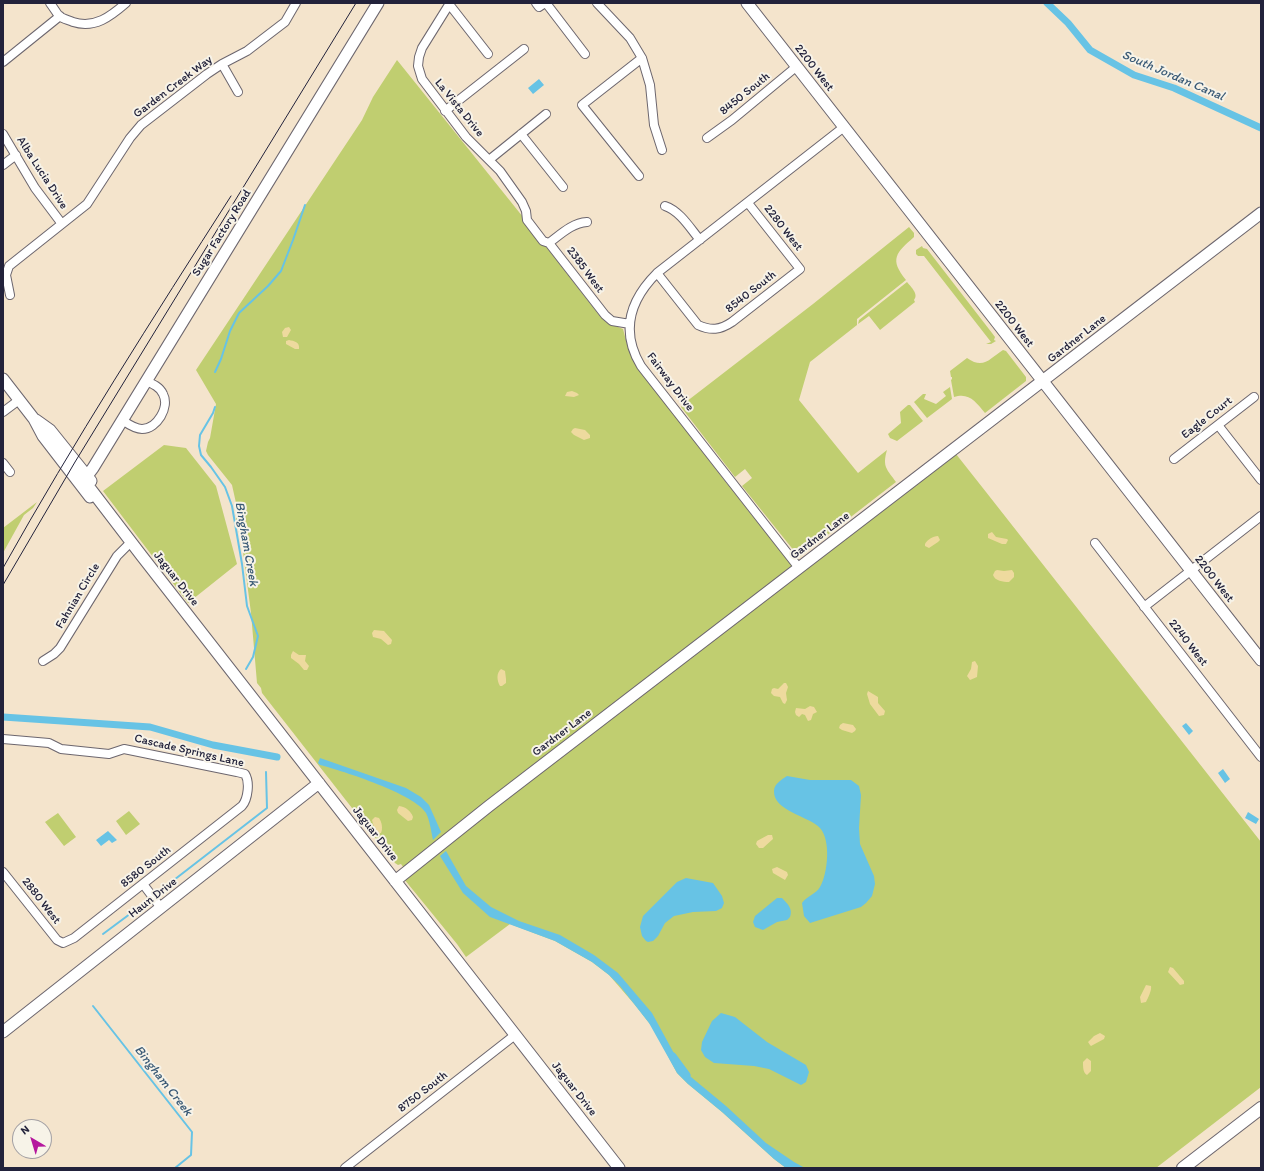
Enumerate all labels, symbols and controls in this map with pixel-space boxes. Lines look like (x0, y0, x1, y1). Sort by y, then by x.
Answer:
street label: 2200 West (791, 42, 837, 94)
water label: South Jordan Canal (1119, 47, 1227, 105)
street label: Garden Creek Way (131, 53, 215, 121)
street label: 8450 South (717, 69, 773, 119)
street label: La Vista Drive (431, 76, 487, 140)
street label: Alba Lucia Drive (13, 134, 71, 212)
street label: Sugar Factory Road (189, 187, 255, 279)
street label: 2280 West (760, 202, 806, 254)
street label: 2385 West (563, 244, 607, 296)
street label: 8540 South (723, 268, 779, 316)
street label: 2200 West (991, 298, 1037, 350)
street label: Gardner Lane (1045, 312, 1109, 366)
street label: Fairway Drive (643, 350, 697, 414)
street label: Eagle Court (1179, 394, 1235, 442)
water label: Bingham Creek (231, 501, 261, 587)
street label: Gardner Lane (788, 509, 852, 563)
street label: Jaguar Drive (150, 549, 202, 609)
street label: 2200 West (1191, 553, 1237, 605)
street label: Fahnian Circle (53, 561, 103, 631)
street label: 2240 West (1165, 617, 1211, 669)
street label: Gardner Lane (530, 706, 594, 760)
street label: Cascade Springs Lane (133, 731, 245, 771)
street label: Jaguar Drive (349, 804, 401, 864)
street label: 8580 South (118, 843, 174, 891)
street label: 2880 West (18, 875, 64, 927)
street label: Haun Drive (126, 875, 180, 921)
water label: Bingham Creek (131, 1043, 195, 1119)
street label: Jaguar Drive (548, 1059, 600, 1119)
street label: 8750 South (395, 1068, 451, 1116)
north arrow (12, 1119, 52, 1159)
text: N (18, 1123, 32, 1137)

